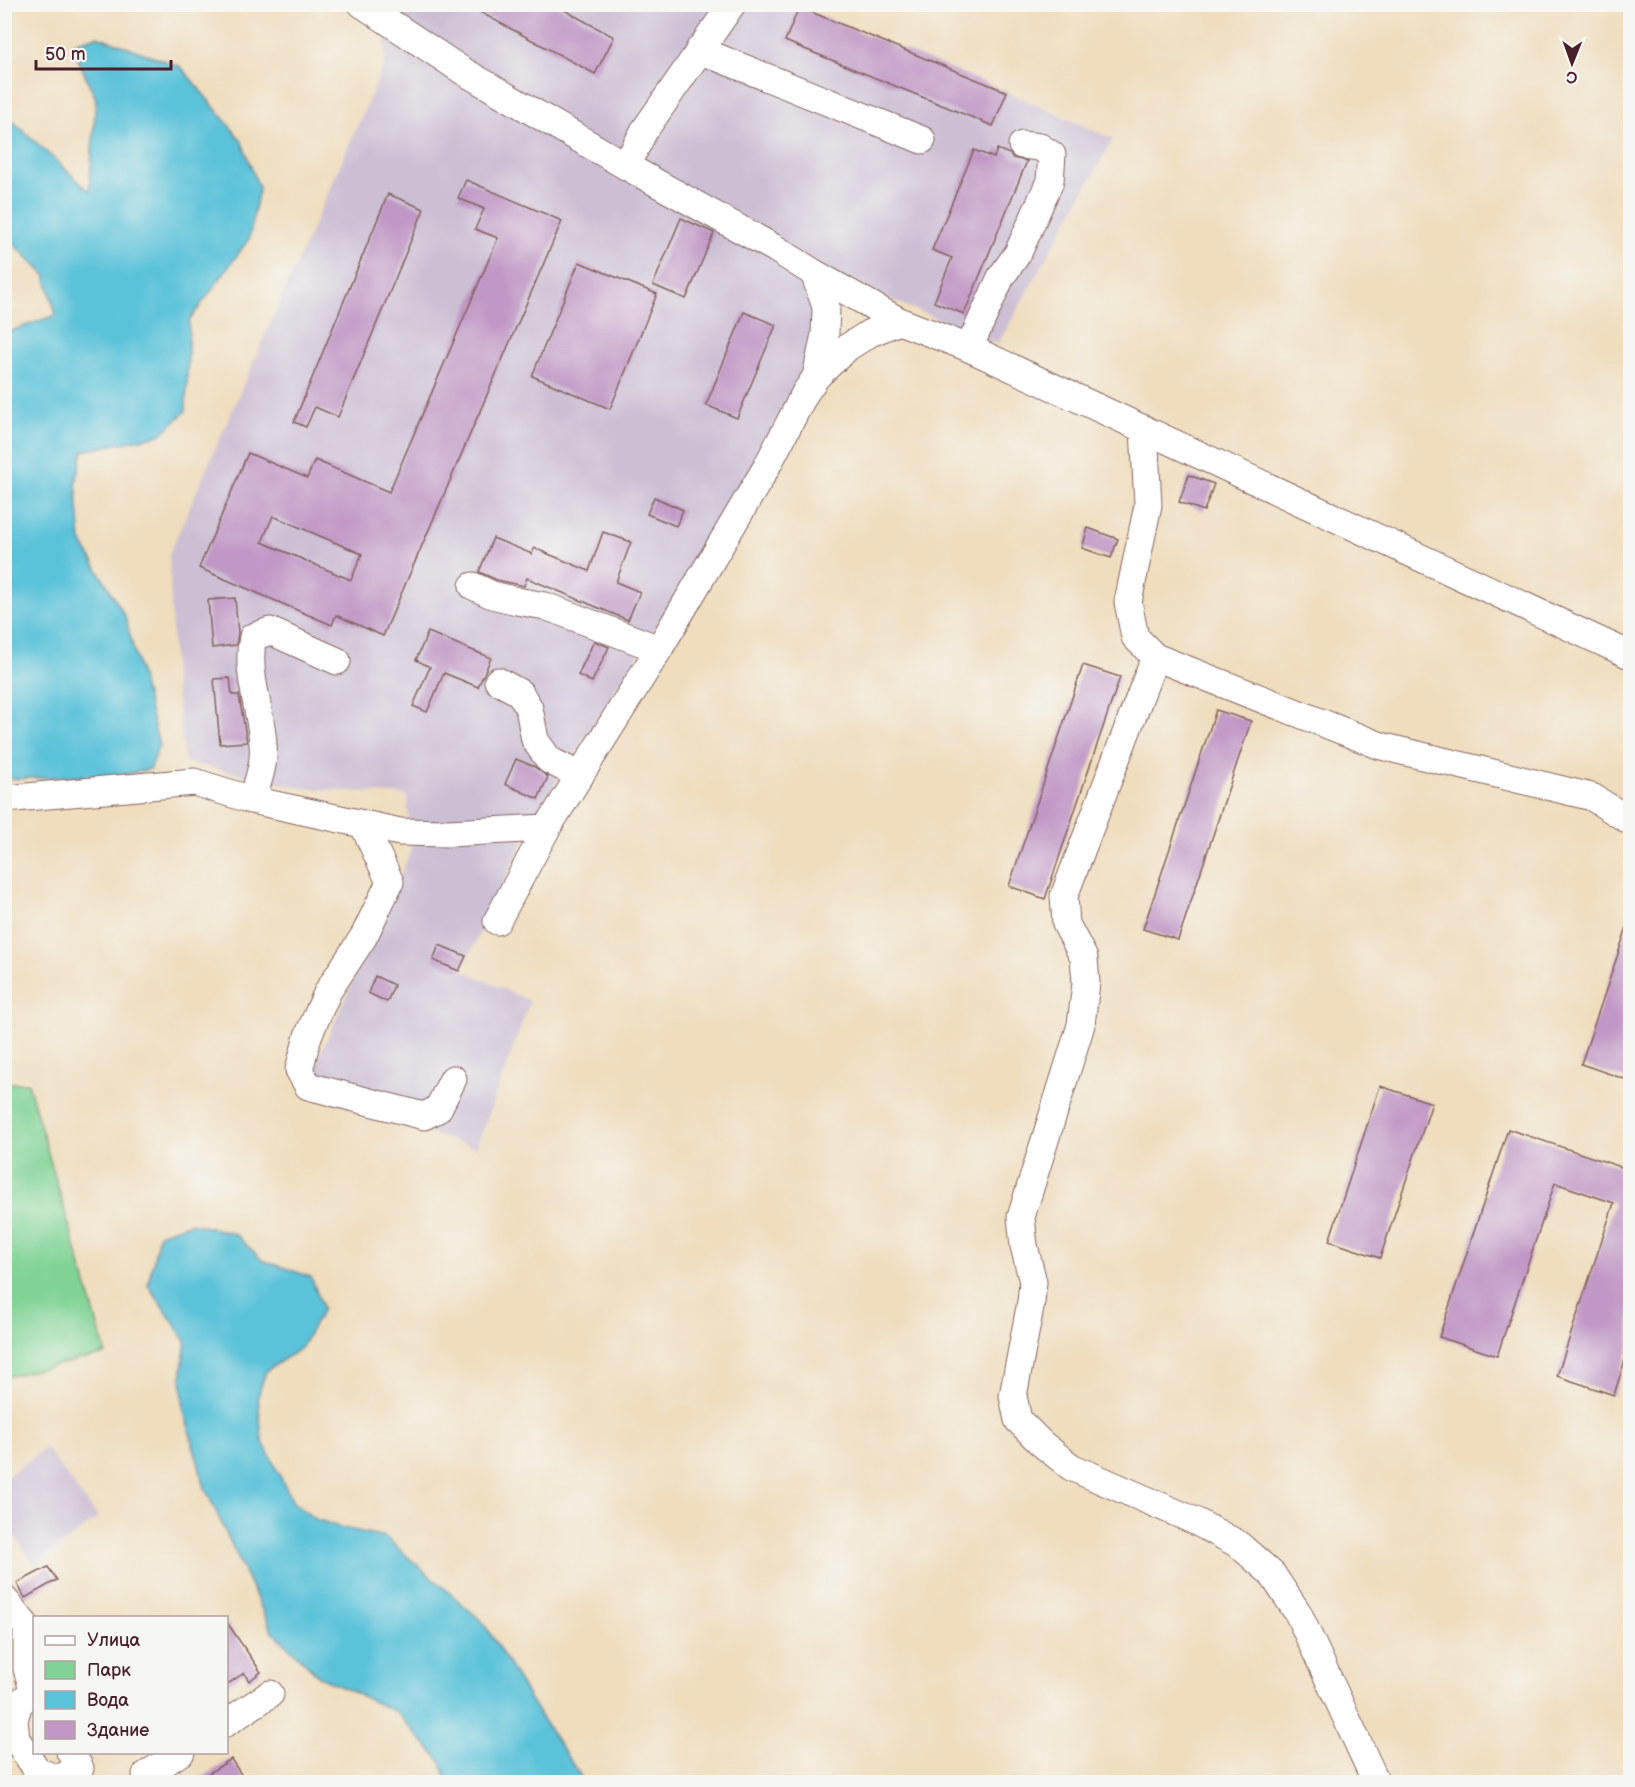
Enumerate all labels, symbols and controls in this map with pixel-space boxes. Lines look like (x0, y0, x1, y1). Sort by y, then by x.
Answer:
scale bar (36, 33, 171, 71)
north arrow (1542, 33, 1602, 93)
text: 50 m (45, 44, 86, 65)
text: С (1566, 67, 1577, 86)
legend (33, 1616, 228, 1754)
text: Улица (87, 1630, 141, 1651)
text: Парк (87, 1660, 131, 1681)
text: Вода (87, 1690, 129, 1711)
text: Здание (87, 1720, 149, 1741)

